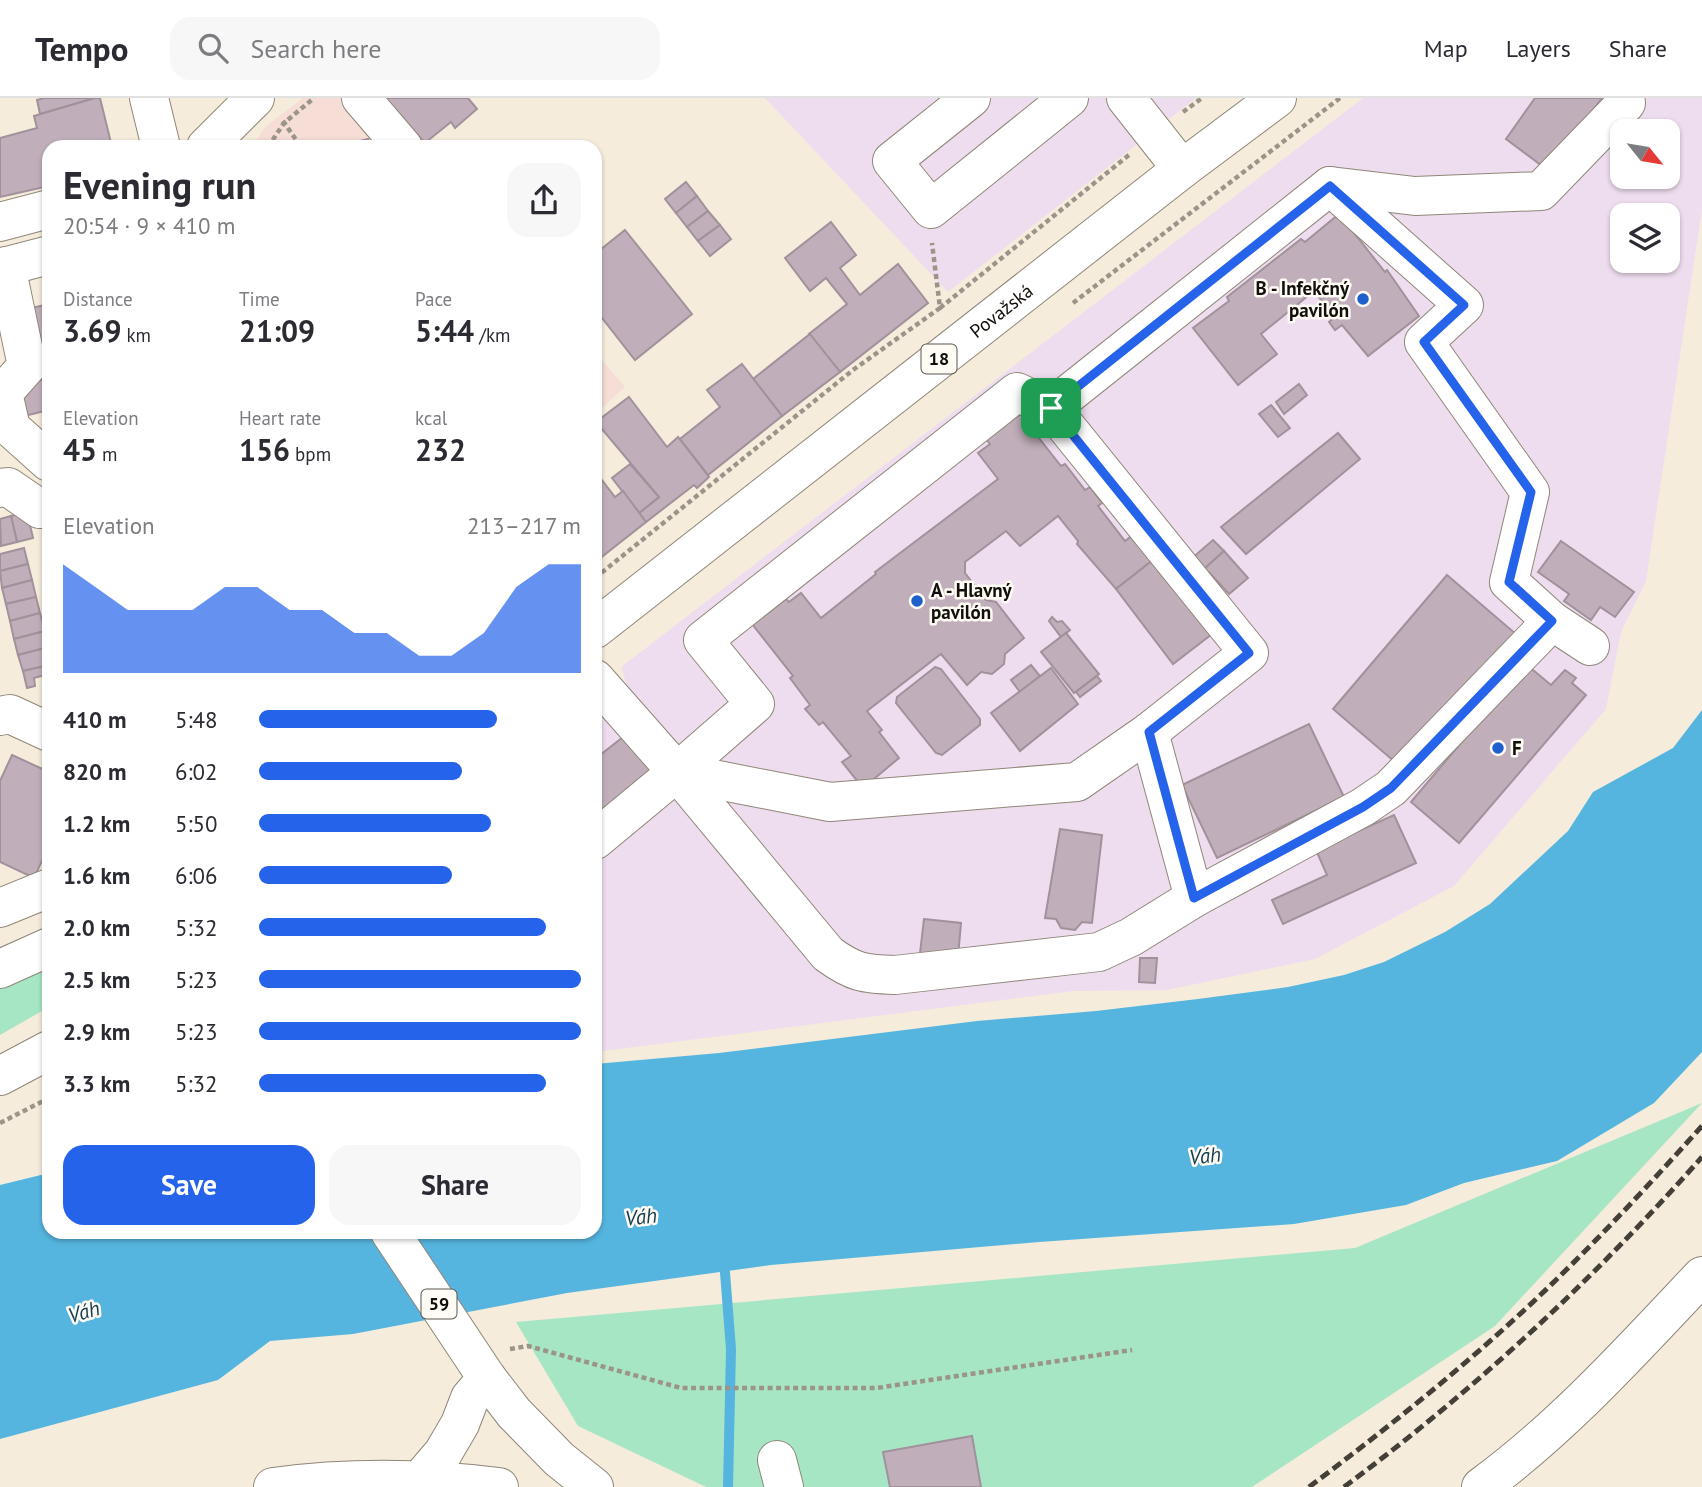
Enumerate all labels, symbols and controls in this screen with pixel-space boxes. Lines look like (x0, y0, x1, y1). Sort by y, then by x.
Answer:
search box (170, 17, 660, 80)
text: Tempo (35, 27, 128, 70)
icon: search (194, 29, 232, 67)
text: Search here (250, 32, 382, 65)
text: Map (1424, 33, 1468, 64)
text: Layers (1506, 33, 1571, 64)
text: Share (1609, 33, 1667, 64)
north arrow (1610, 119, 1680, 189)
map controls (1610, 119, 1680, 273)
text: Evening run (63, 160, 256, 209)
button: share (507, 163, 581, 237)
button: layers (1610, 203, 1680, 273)
text: 20:54 · 9 × 410 m (63, 211, 235, 240)
place label: B - Infekčný pavilón (1255, 276, 1350, 322)
street label: Považská (965, 279, 1038, 343)
text: Distance (63, 287, 133, 311)
text: Time (239, 287, 280, 311)
text: Pace (415, 287, 452, 311)
marker: B - Infekčný pavilón (1355, 291, 1371, 307)
text: 3.69 (63, 311, 121, 350)
text: 21:09 (239, 311, 315, 350)
text: 5:44 (415, 311, 474, 350)
text: km (121, 323, 151, 347)
text: /km (474, 323, 510, 347)
road number: 18 (922, 344, 956, 374)
pin (1021, 378, 1081, 438)
icon: arrive (1032, 389, 1070, 427)
text: Elevation (63, 406, 139, 430)
text: Heart rate (239, 406, 321, 430)
text: kcal (415, 406, 447, 430)
text: 45 (63, 430, 97, 469)
text: 156 (239, 430, 290, 469)
text: 232 (415, 430, 466, 469)
text: m (97, 442, 118, 466)
text: bpm (290, 442, 331, 466)
text: Elevation (63, 511, 155, 540)
text: 213–217 m (467, 511, 581, 540)
place label: A - Hlavný pavilón (931, 578, 1013, 624)
marker: A - Hlavný pavilón (909, 593, 925, 609)
text: 410 m (63, 705, 126, 734)
text: 5:48 (175, 705, 218, 734)
place label: F (1512, 736, 1522, 760)
marker: F (1490, 740, 1506, 756)
text: 820 m (63, 757, 126, 786)
text: 6:02 (175, 757, 218, 786)
text: 1.2 km (63, 809, 130, 838)
text: 5:50 (175, 809, 218, 838)
text: 1.6 km (63, 861, 130, 890)
text: 6:06 (175, 861, 218, 890)
text: 2.0 km (63, 913, 130, 942)
text: 5:32 (175, 913, 218, 942)
text: 2.5 km (63, 965, 130, 994)
text: 5:23 (175, 965, 218, 994)
text: 2.9 km (63, 1017, 130, 1046)
text: 5:23 (175, 1017, 218, 1046)
text: 3.3 km (63, 1069, 130, 1098)
text: 5:32 (175, 1069, 218, 1098)
water label: Váh (1188, 1140, 1222, 1171)
button: Save (63, 1145, 315, 1225)
button: Share (329, 1145, 581, 1225)
water label: Váh (624, 1201, 658, 1232)
road number: 59 (422, 1289, 457, 1318)
water label: Váh (65, 1294, 103, 1329)

